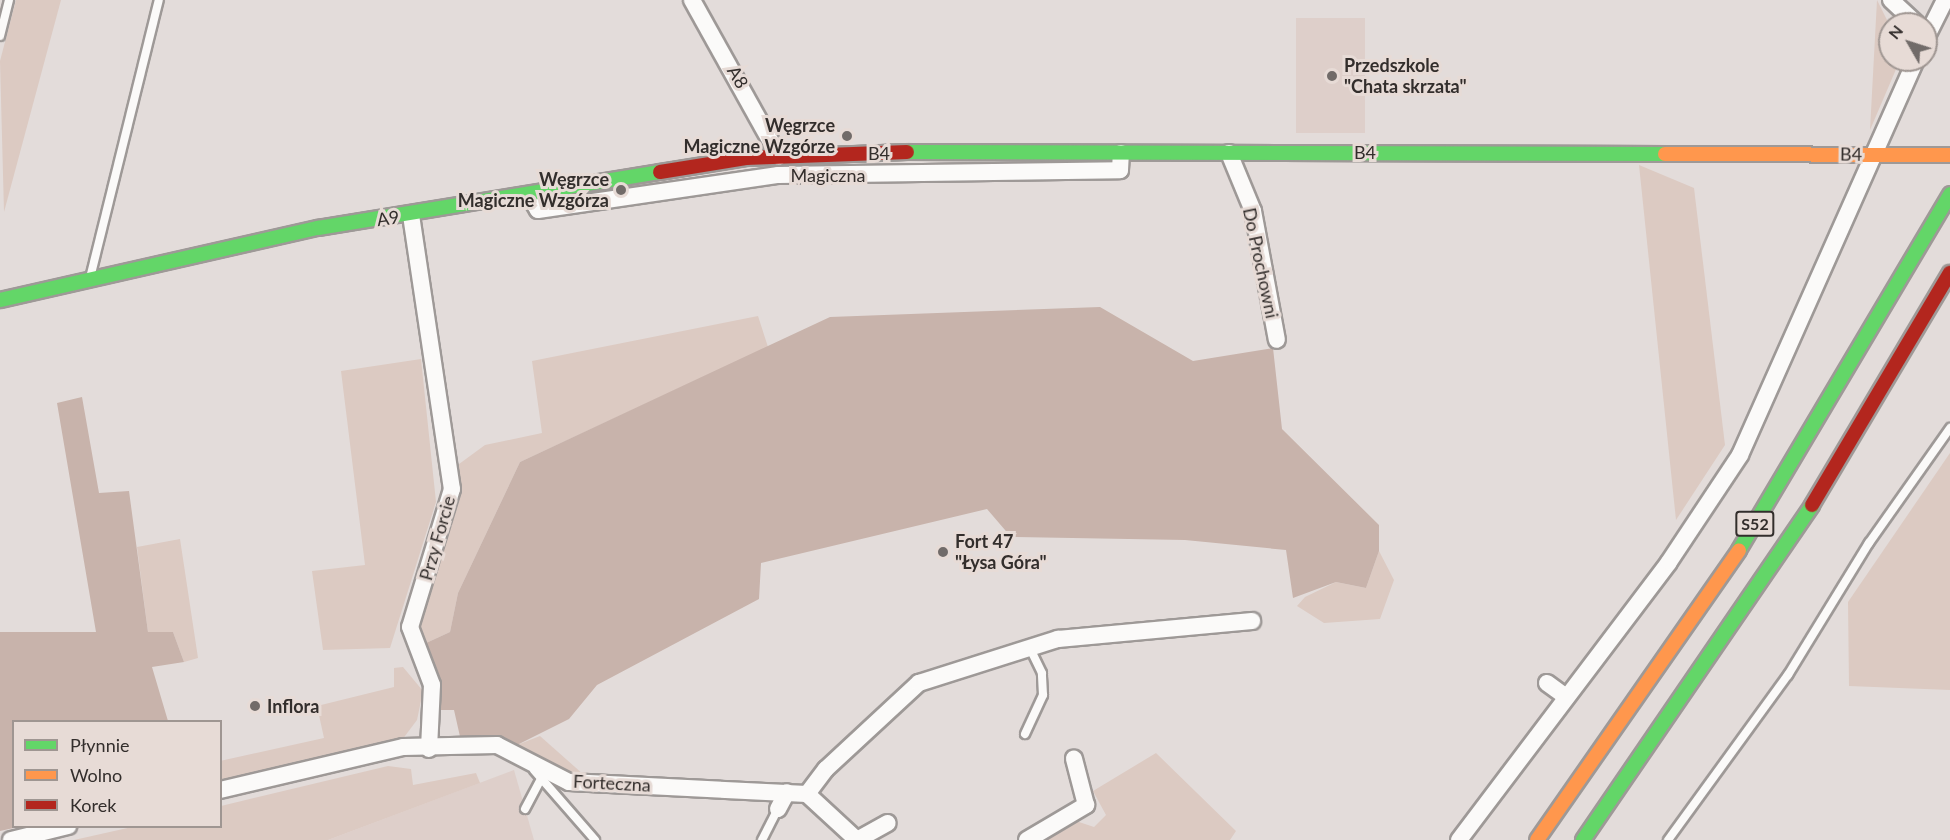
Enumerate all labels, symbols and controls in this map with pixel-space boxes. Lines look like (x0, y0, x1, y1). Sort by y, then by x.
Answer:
north arrow (1878, 12, 1938, 72)
text: N (1884, 21, 1906, 42)
place label: Przedszkole "Chata skrzata" (1344, 55, 1467, 98)
street label: A8 (723, 62, 753, 92)
marker: Przedszkole "Chata skrzata" (1325, 69, 1339, 83)
place label: Węgrzce Magiczne Wzgórze (683, 115, 835, 158)
marker: Węgrzce Magiczne Wzgórze (840, 129, 854, 143)
street label: B4 (1354, 141, 1376, 163)
street label: B4 (868, 142, 890, 164)
street label: B4 (1840, 143, 1862, 165)
street label: Magiczna (791, 164, 865, 186)
place label: Węgrzce Magiczne Wzgórza (458, 169, 609, 212)
marker: Węgrzce Magiczne Wzgórza (614, 183, 628, 197)
street label: A9 (375, 206, 401, 230)
street label: Do Prochowni (1239, 206, 1283, 320)
street label: Przy Forcie (415, 493, 459, 583)
road number: S52 (1734, 511, 1776, 537)
place label: Fort 47 "Łysa Góra" (955, 531, 1047, 574)
marker: Fort 47 "Łysa Góra" (936, 545, 950, 559)
place label: Inflora (267, 695, 319, 717)
marker: Inflora (248, 699, 262, 713)
legend (12, 720, 222, 828)
text: Płynnie (70, 734, 130, 756)
text: Wolno (70, 764, 122, 786)
street label: Forteczna (573, 770, 651, 796)
text: Korek (70, 794, 116, 816)

